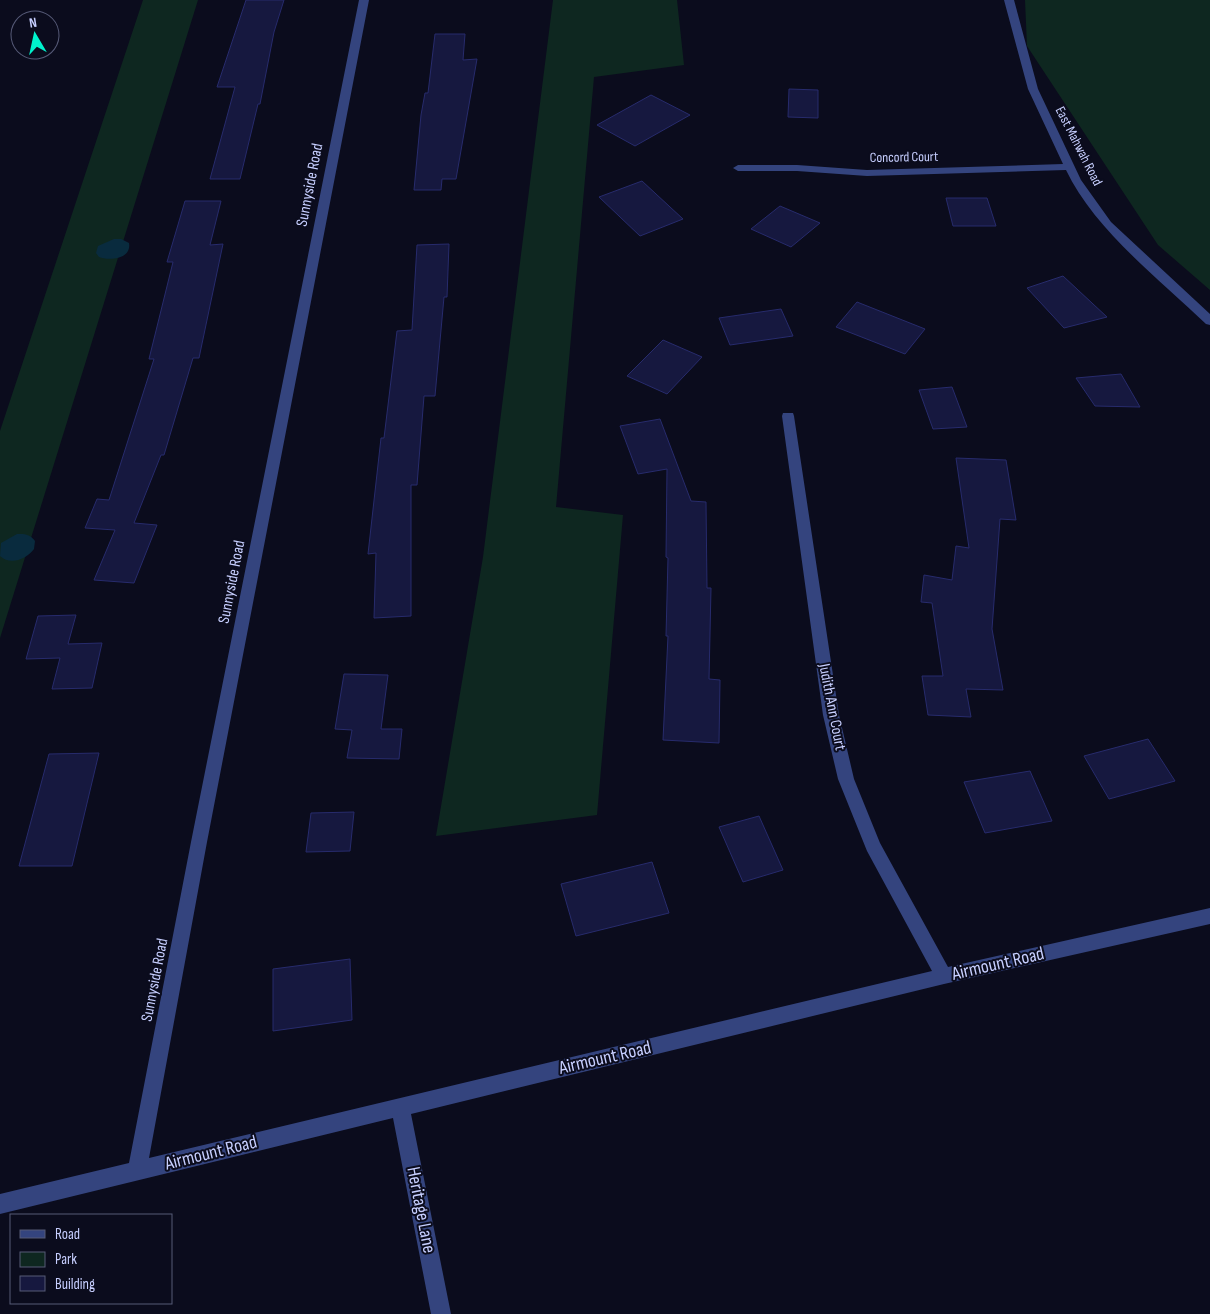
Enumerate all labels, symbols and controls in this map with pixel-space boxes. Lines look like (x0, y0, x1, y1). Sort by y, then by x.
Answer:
north arrow (10, 10, 60, 60)
text: N (28, 14, 38, 32)
street label: East Mahwah Road (1052, 103, 1106, 189)
street label: Sunnyside Road (293, 142, 327, 228)
street label: Concord Court (870, 148, 938, 166)
street label: Sunnyside Road (215, 539, 249, 625)
street label: Judith Ann Court (814, 661, 850, 752)
street label: Sunnyside Road (138, 937, 172, 1023)
street label: Airmount Road (949, 942, 1046, 986)
street label: Airmount Road (556, 1036, 653, 1080)
street label: Airmount Road (162, 1130, 259, 1176)
street label: Heritage Lane (401, 1165, 441, 1255)
legend (10, 1214, 172, 1304)
text: Road (55, 1225, 80, 1244)
text: Park (55, 1250, 77, 1269)
text: Building (55, 1275, 95, 1294)

